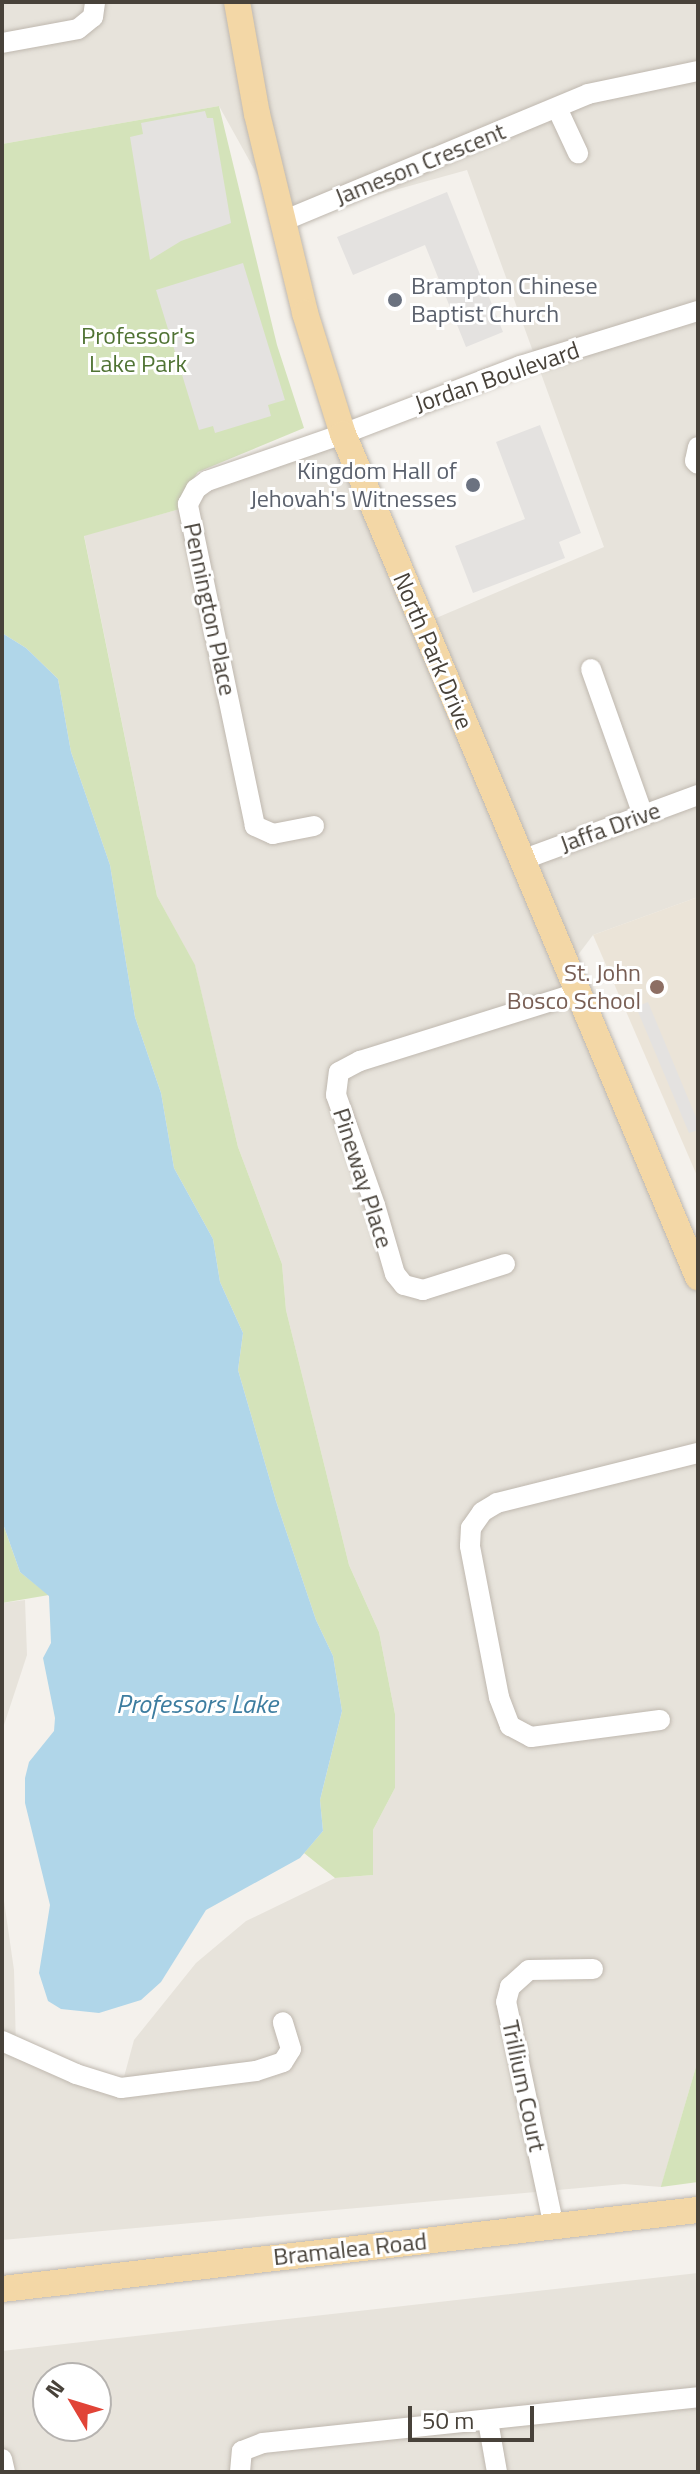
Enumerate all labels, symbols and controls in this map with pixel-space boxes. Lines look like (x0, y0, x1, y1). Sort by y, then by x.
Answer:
street label: Jameson Crescent (331, 117, 509, 211)
place label: Brampton Chinese Baptist Church (411, 272, 598, 328)
marker: Brampton Chinese Baptist Church (386, 291, 404, 309)
park label: Professor's Lake Park (81, 322, 195, 378)
street label: Jordan Boulevard (411, 335, 583, 419)
place label: Kingdom Hall of Jehovah's Witnesses (250, 457, 457, 513)
marker: Kingdom Hall of Jehovah's Witnesses (464, 476, 482, 494)
street label: Pennington Place (178, 520, 242, 698)
street label: North Park Drive (387, 568, 479, 734)
street label: Jaffa Drive (556, 796, 664, 858)
place label: St. John Bosco School (507, 959, 641, 1015)
marker: St. John Bosco School (648, 978, 666, 996)
street label: Pineway Place (327, 1104, 399, 1252)
water label: Professors Lake (116, 1688, 278, 1720)
street label: Trillium Court (496, 2018, 552, 2154)
street label: Bramalea Road (272, 2227, 428, 2271)
north arrow (32, 2362, 112, 2442)
text: N (37, 2372, 73, 2405)
scale bar (412, 2390, 538, 2440)
text: 50 m (422, 2402, 474, 2438)

